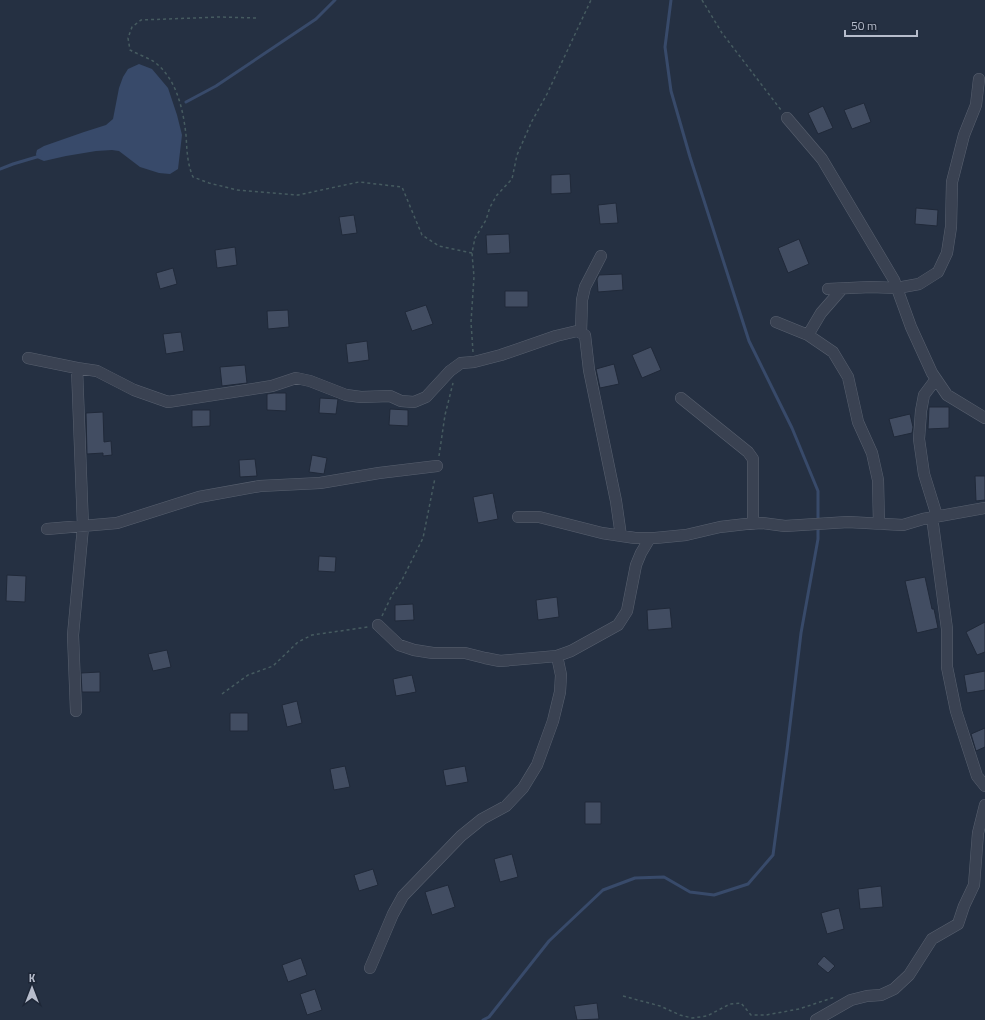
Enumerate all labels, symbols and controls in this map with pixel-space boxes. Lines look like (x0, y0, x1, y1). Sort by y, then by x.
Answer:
scale bar (845, 12, 917, 38)
text: 50 m (851, 16, 877, 35)
north arrow (12, 968, 52, 1008)
text: K (29, 970, 36, 986)

